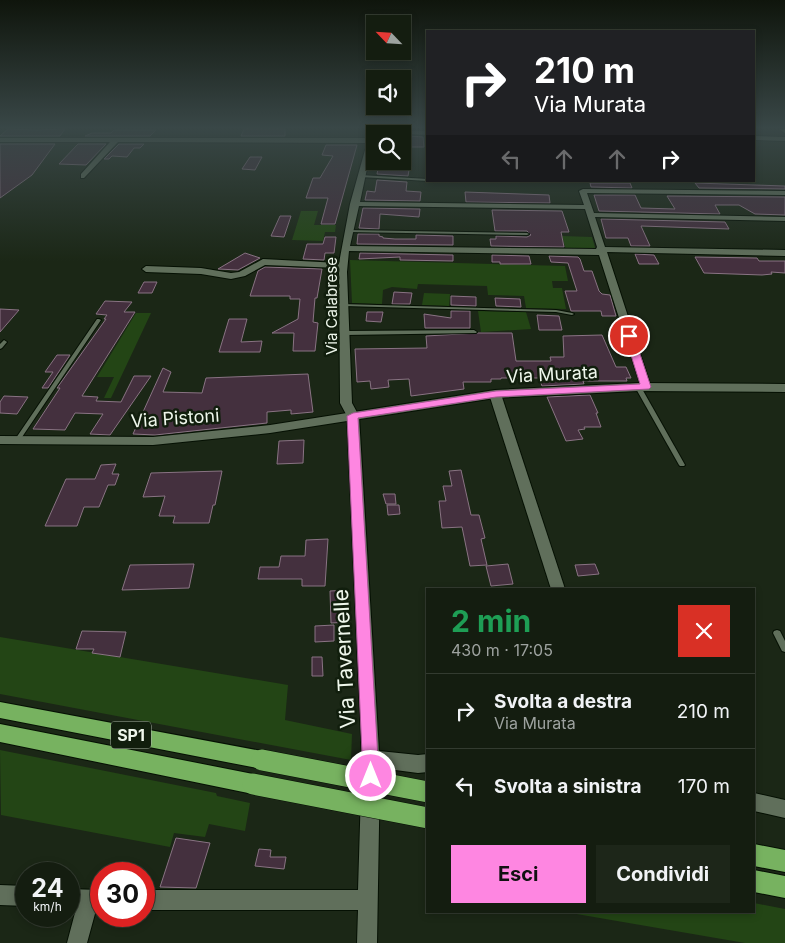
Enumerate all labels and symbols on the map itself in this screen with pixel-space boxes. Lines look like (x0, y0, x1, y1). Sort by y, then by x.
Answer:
north arrow (366, 15, 411, 60)
street label: Via Calabrese (322, 257, 341, 355)
pin (608, 315, 650, 357)
street label: Via Murata (506, 361, 598, 387)
street label: Via Pistoni (130, 404, 220, 432)
street label: Via Tavernelle (328, 589, 360, 729)
road number: SP1 (111, 722, 151, 748)
position arrow (344, 749, 396, 801)
speed limit sign: 30 (90, 862, 155, 927)

